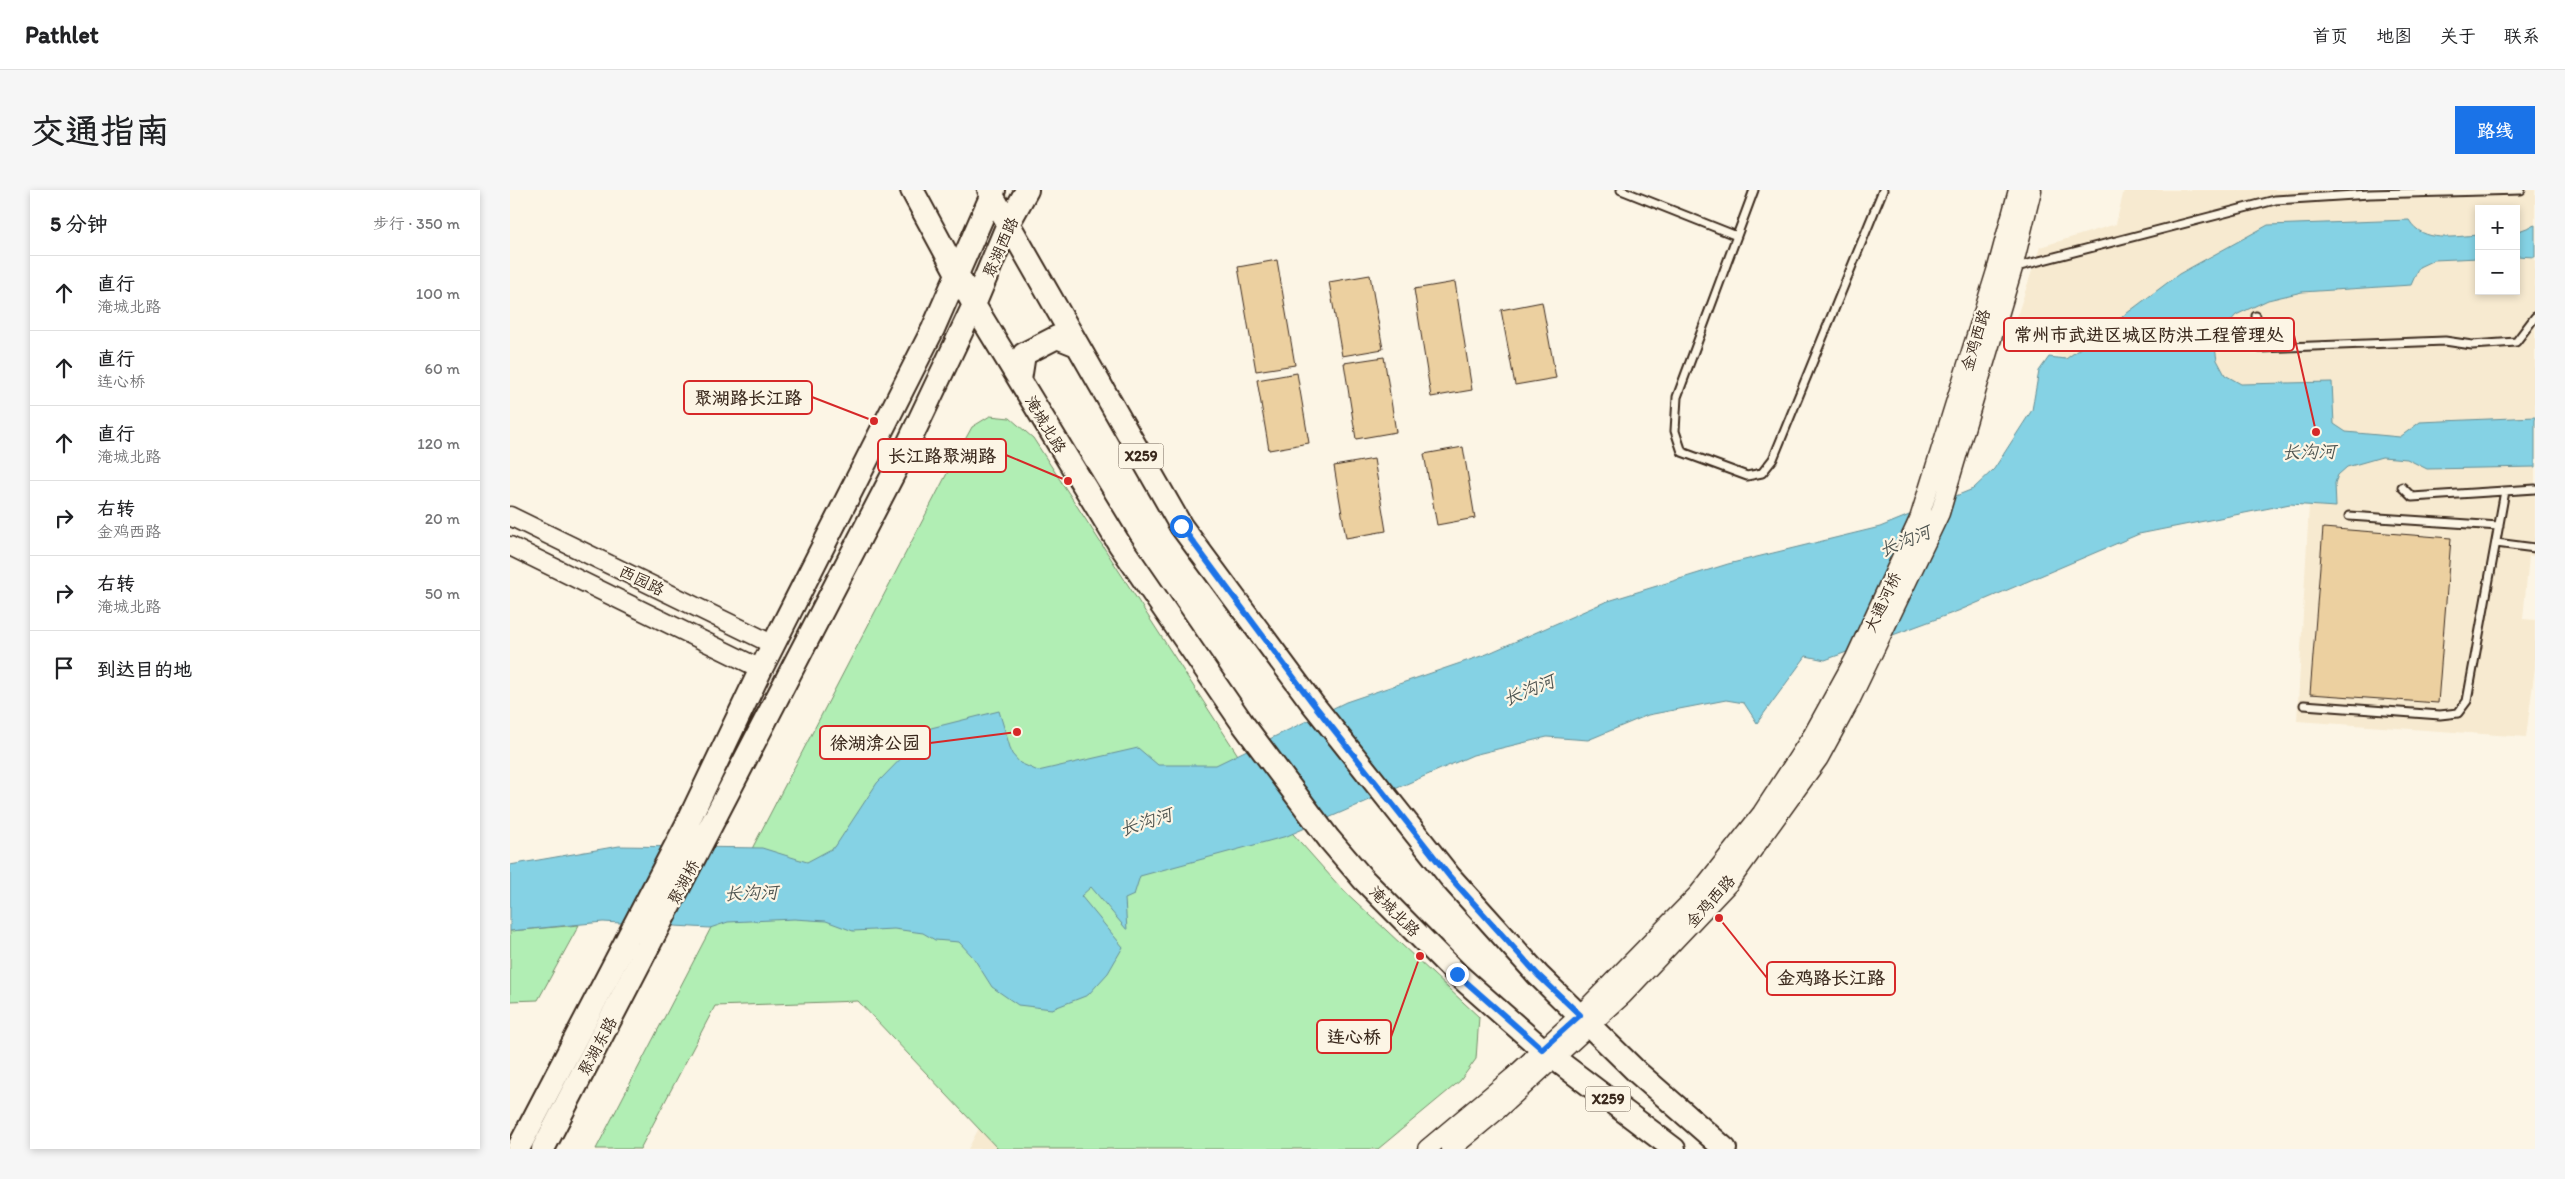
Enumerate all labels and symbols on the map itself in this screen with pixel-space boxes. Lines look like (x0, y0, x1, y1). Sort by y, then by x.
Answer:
street label: 聚湖西路 (979, 214, 1022, 280)
street label: 金鸡西路 (1957, 307, 1994, 374)
callout: 常州市武进区城区防洪工程管理处 (2004, 318, 2294, 351)
text: 常州市武进区城区防洪工程管理处 (2014, 324, 2284, 346)
callout: 聚湖路长江路 (684, 381, 812, 414)
text: 聚湖路长江路 (694, 387, 802, 409)
street label: 淹城北路 (1021, 392, 1070, 457)
callout: 长江路聚湖路 (878, 439, 1006, 472)
water label: 长沟河 (2282, 440, 2339, 463)
road number: X259 (1118, 444, 1164, 468)
text: 长江路聚湖路 (888, 445, 996, 467)
route start (1170, 515, 1193, 538)
water label: 长沟河 (1876, 520, 1937, 561)
street label: 西园路 (616, 561, 668, 600)
street label: 大通河桥 (1860, 569, 1905, 635)
water label: 长沟河 (1500, 669, 1561, 710)
callout: 徐湖渰公园 (820, 726, 930, 759)
text: 徐湖渰公园 (830, 732, 920, 754)
water label: 长沟河 (1117, 802, 1178, 841)
street label: 聚湖桥 (664, 857, 703, 908)
street label: 金鸡西路 (1682, 871, 1739, 931)
water label: 长沟河 (724, 881, 781, 905)
street label: 淹城北路 (1365, 882, 1424, 941)
callout: 金鸡路长江路 (1767, 962, 1895, 995)
route end (1446, 963, 1469, 986)
text: 金鸡路长江路 (1777, 967, 1885, 989)
street label: 聚湖东路 (574, 1014, 621, 1079)
callout: 连心桥 (1317, 1020, 1391, 1053)
text: 连心桥 (1327, 1026, 1381, 1048)
road number: X259 (1586, 1086, 1630, 1112)

